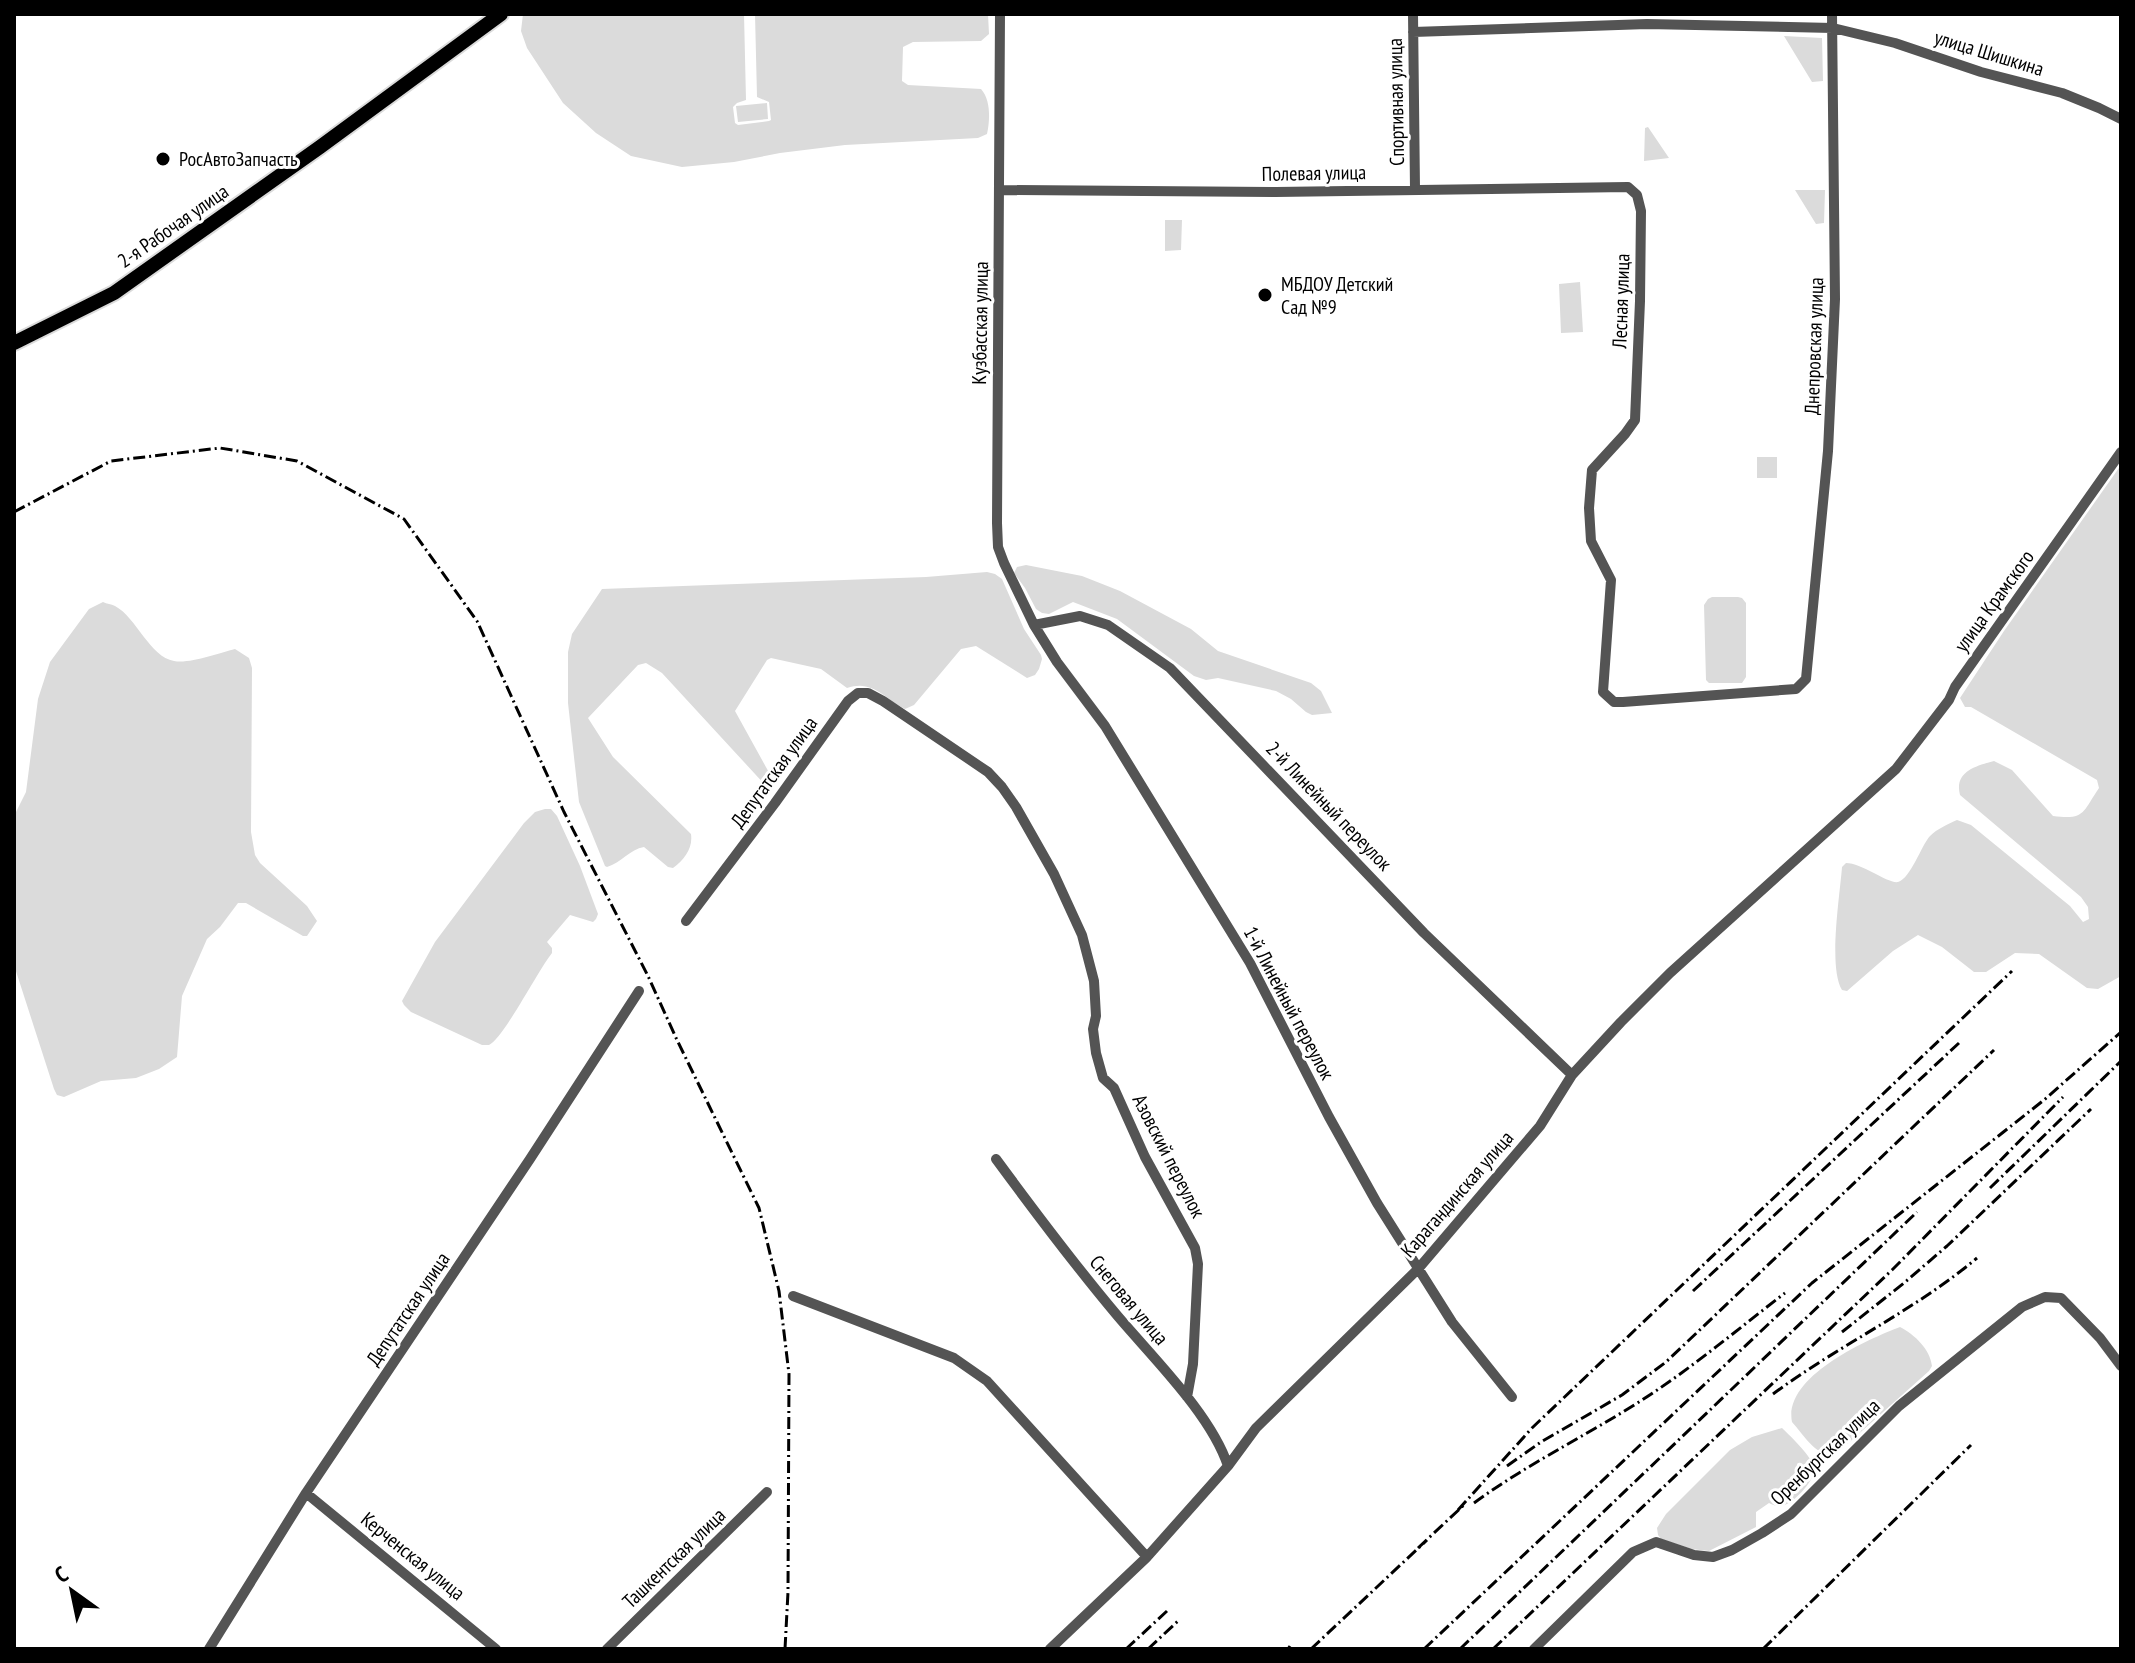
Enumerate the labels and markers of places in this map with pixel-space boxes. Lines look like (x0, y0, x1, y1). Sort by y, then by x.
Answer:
place label: РосАвтоЗапчасть (179, 146, 298, 172)
marker: РосАвтоЗапчасть (154, 150, 172, 168)
place label: МБДОУ Детский Сад №9 (1281, 271, 1393, 320)
marker: МБДОУ Детский Сад №9 (1256, 286, 1274, 304)

